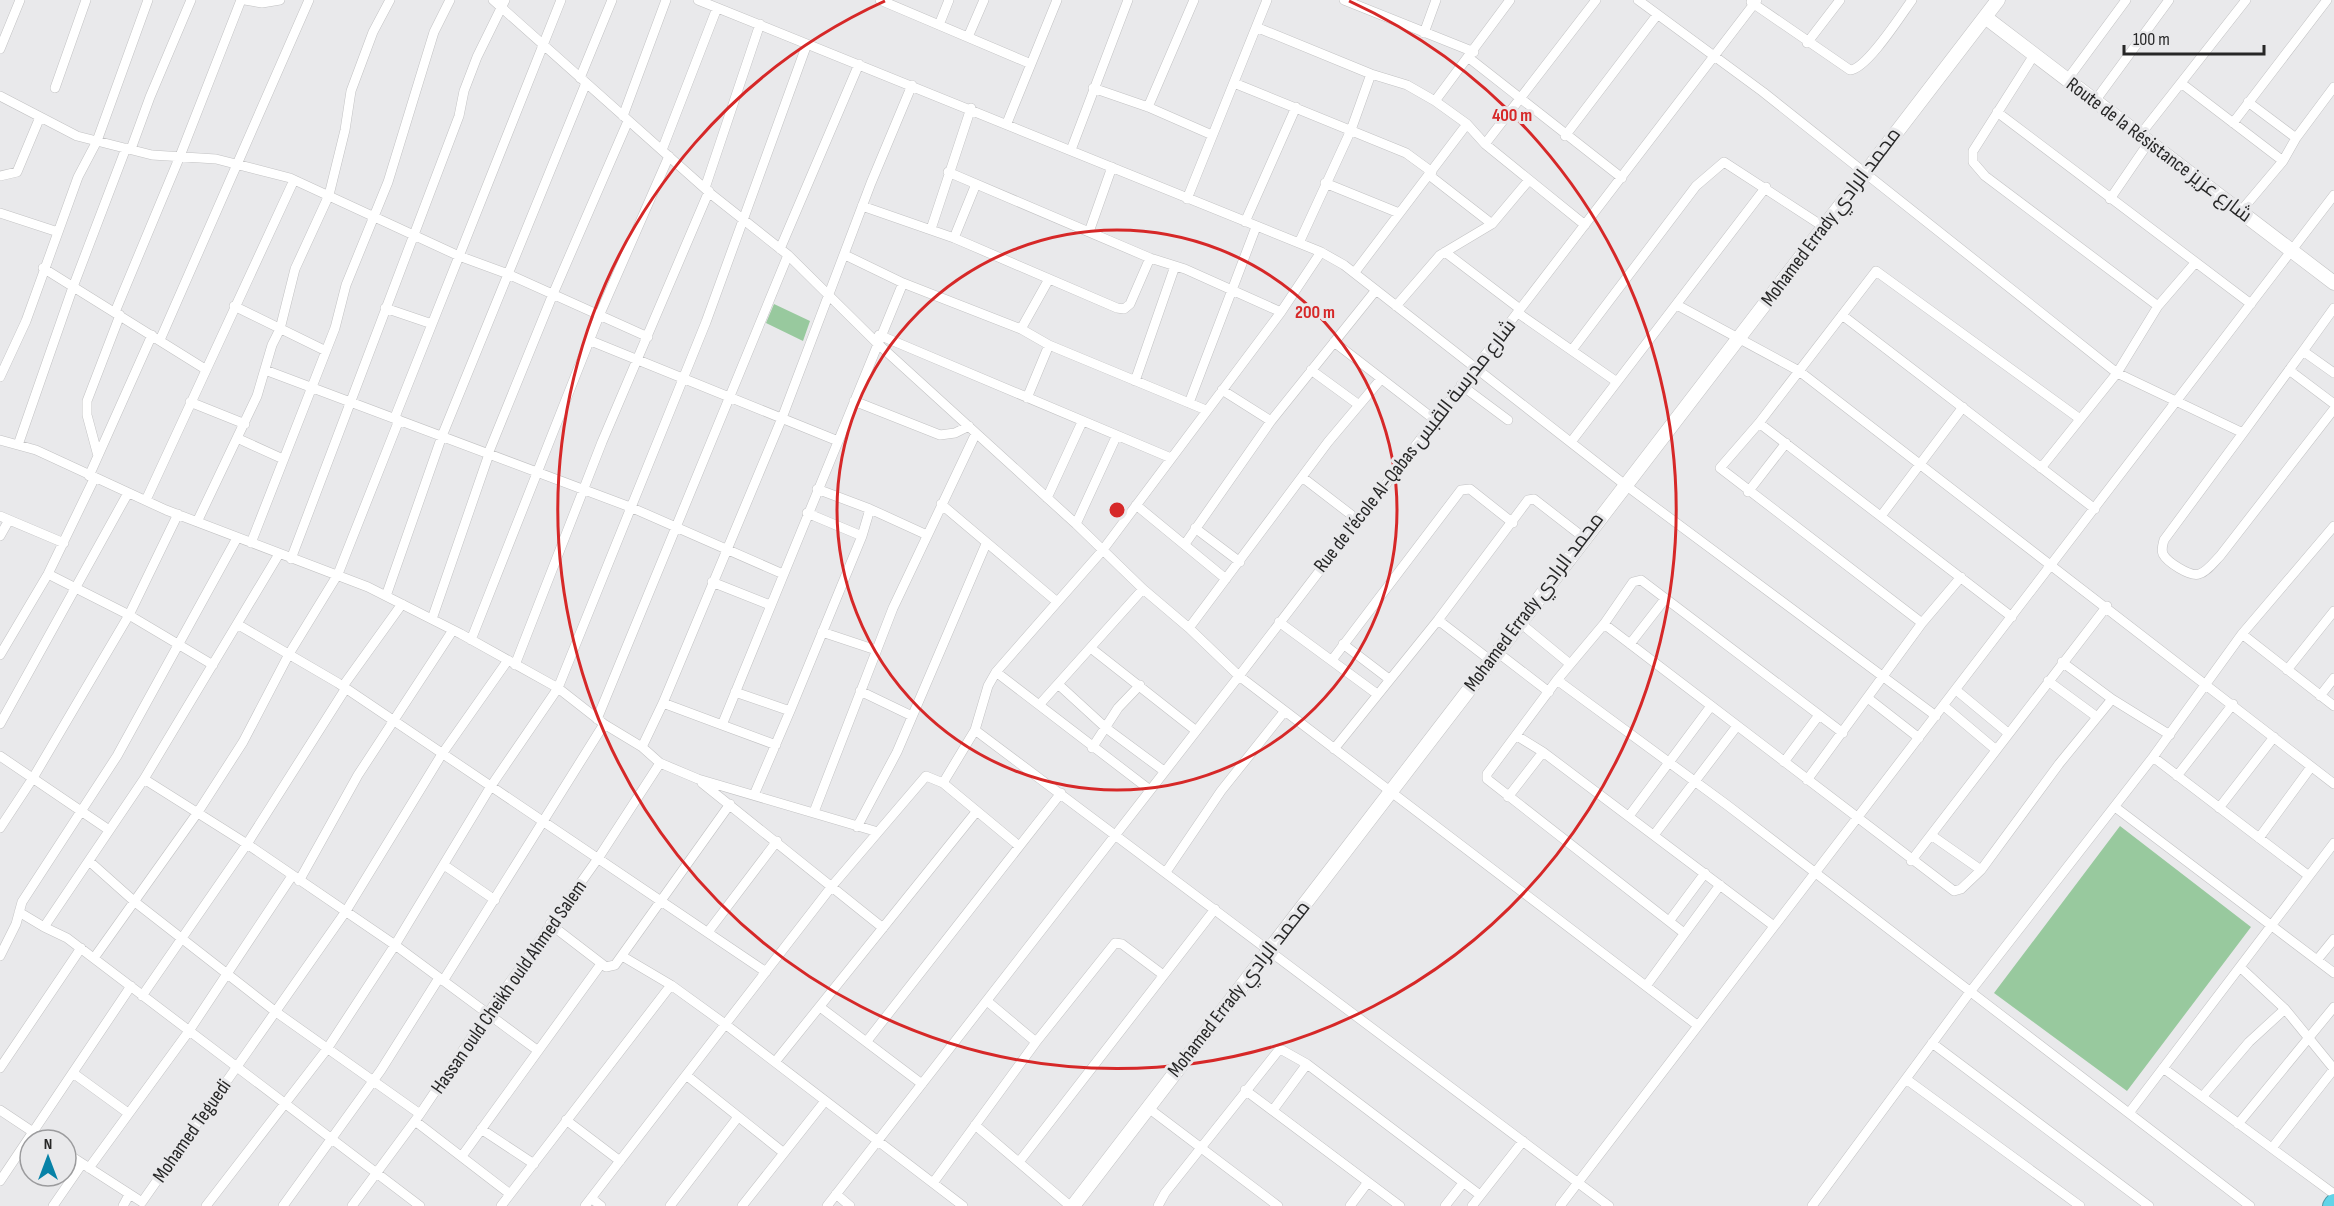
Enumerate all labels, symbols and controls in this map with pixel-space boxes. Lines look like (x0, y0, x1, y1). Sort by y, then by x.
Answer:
scale bar (2124, 18, 2264, 56)
text: 100 m (2133, 29, 2170, 50)
street label: Route de la Résistance شارع عزيز (2061, 72, 2257, 228)
text: 400 m (1492, 105, 1532, 126)
street label: Mohamed Errady محمد الرادي (1756, 123, 1908, 313)
text: 200 m (1295, 302, 1335, 323)
street label: Rue de l'école Al-Qabas شارع مدرسة القبس (1309, 315, 1522, 578)
centre of rings (1107, 500, 1127, 520)
street label: Mohamed Errady محمد الرادي (1459, 508, 1611, 698)
street label: Hassan ould Cheikh ould Ahmed Salem (426, 876, 592, 1098)
street label: Mohamed Errady محمد الرادي (1163, 896, 1318, 1084)
street label: Mohamed Teguedi (148, 1075, 236, 1187)
north arrow (18, 1128, 78, 1188)
text: N (44, 1135, 52, 1154)

